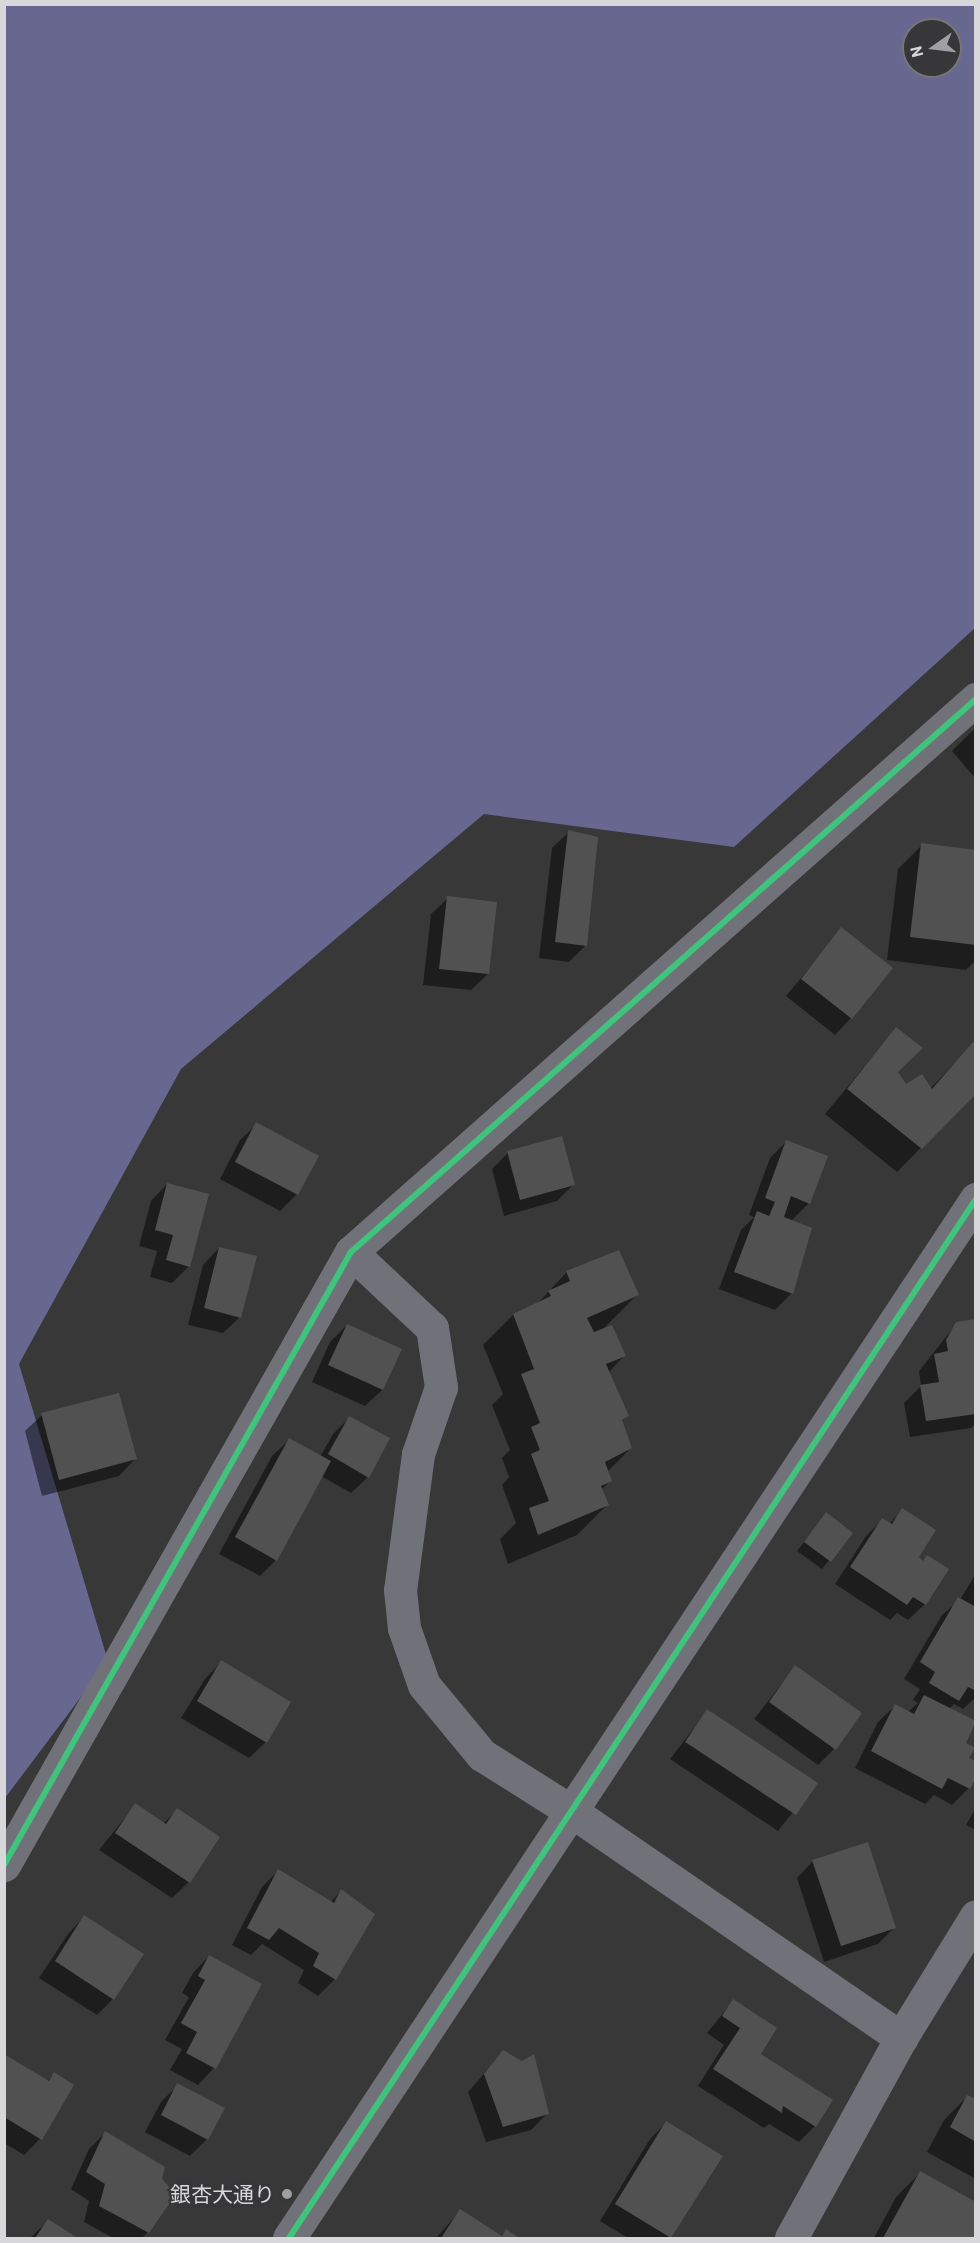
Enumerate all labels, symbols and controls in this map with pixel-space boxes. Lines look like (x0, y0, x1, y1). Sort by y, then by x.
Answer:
north arrow (902, 18, 962, 78)
text: N (905, 45, 926, 59)
place label: 銀杏大通り (170, 2181, 275, 2207)
marker: 銀杏大通り (280, 2187, 294, 2201)

